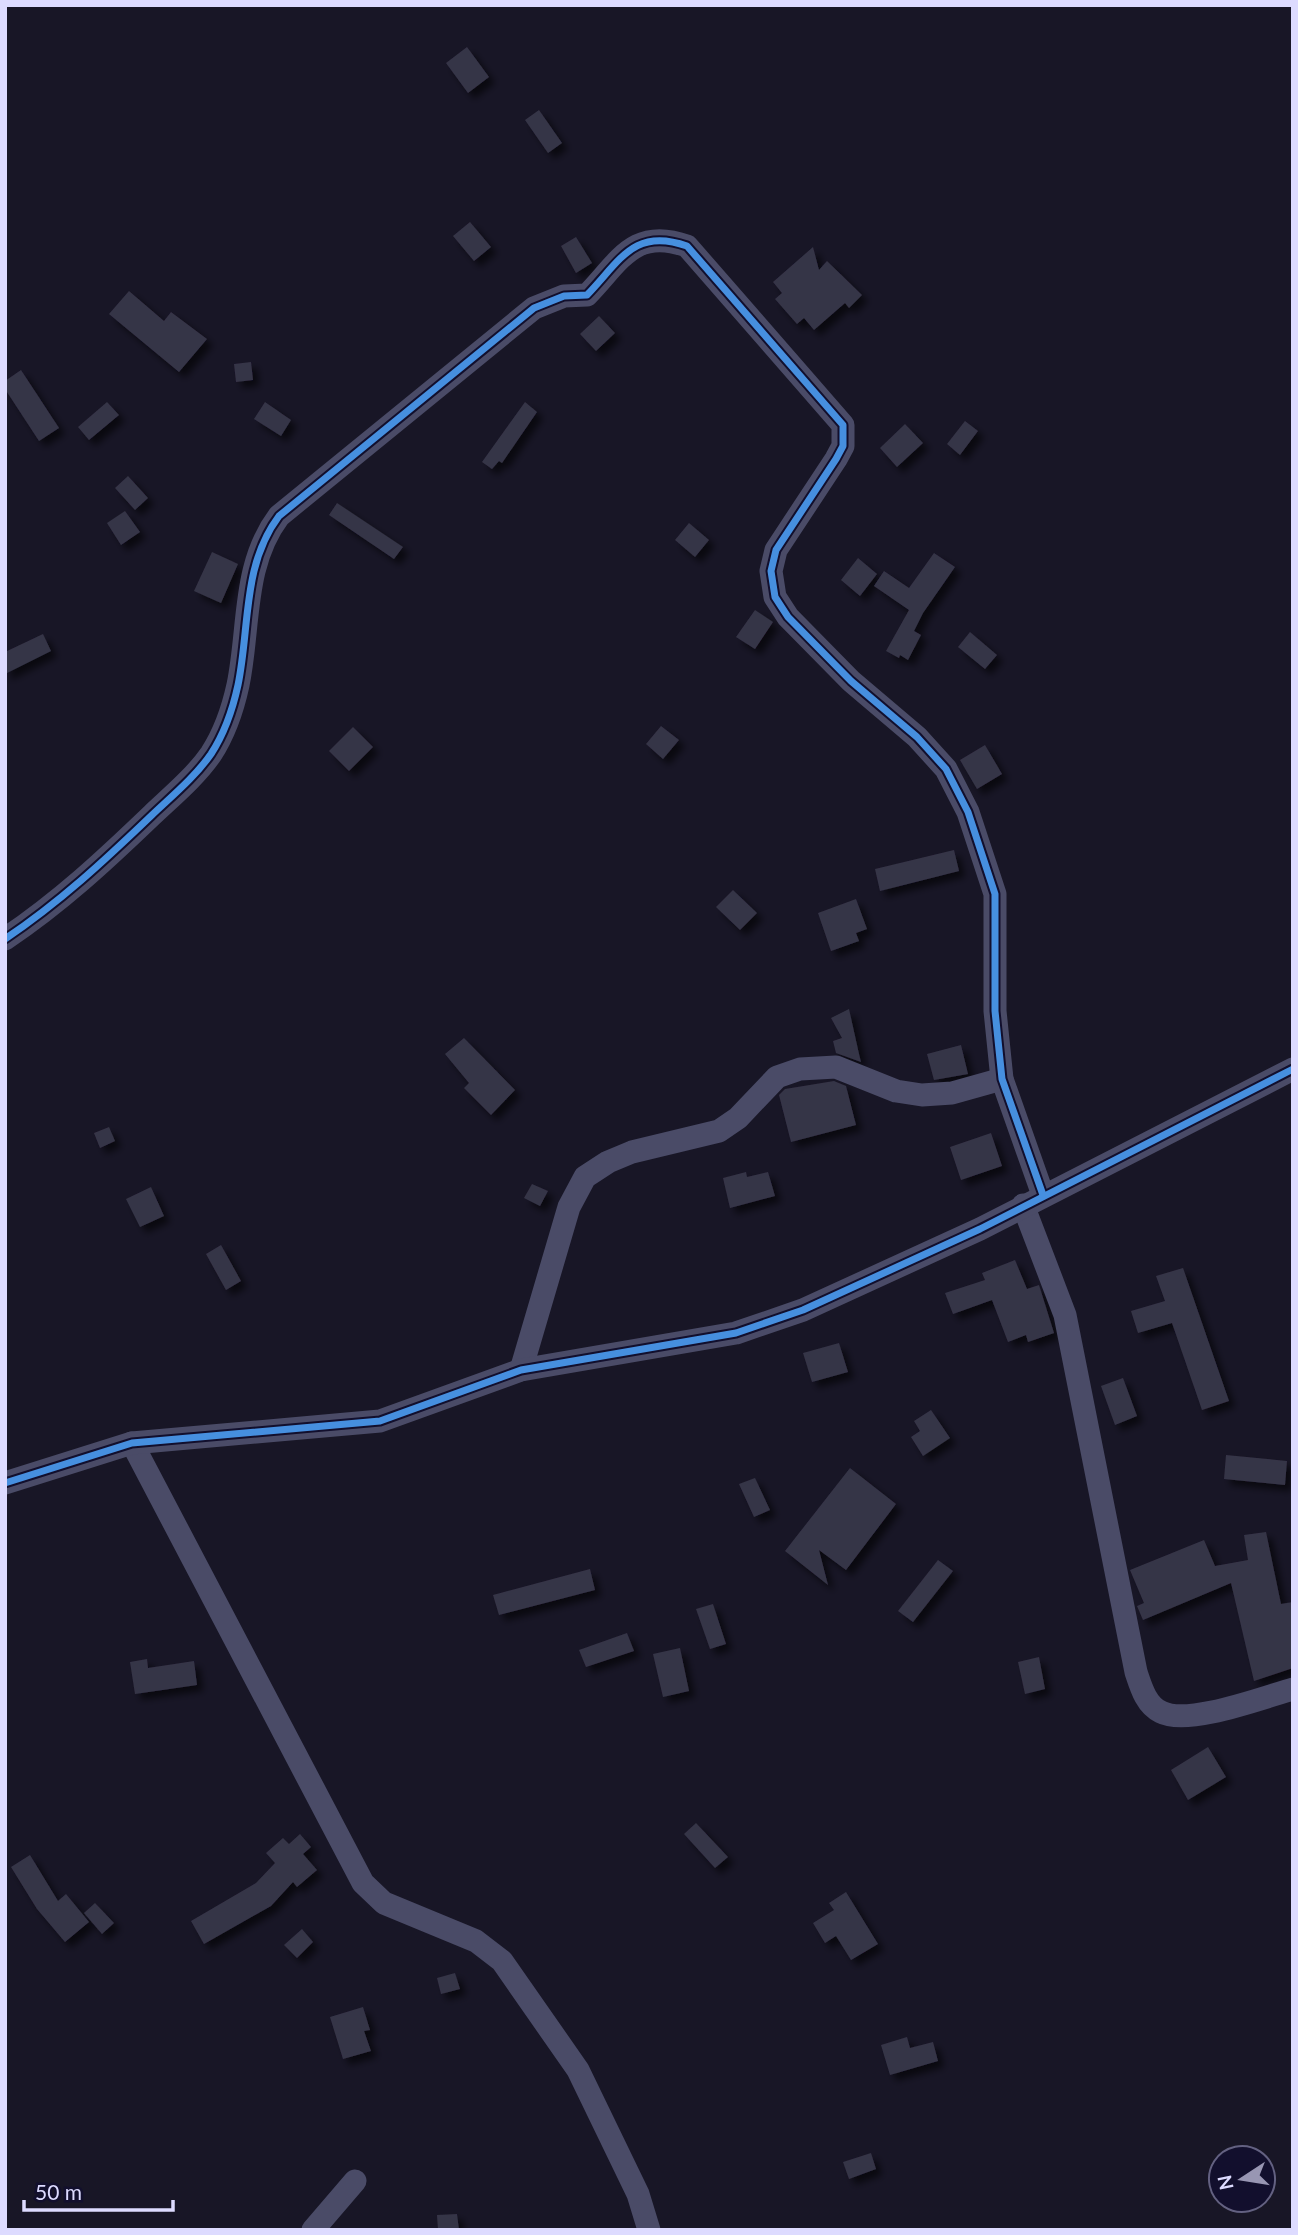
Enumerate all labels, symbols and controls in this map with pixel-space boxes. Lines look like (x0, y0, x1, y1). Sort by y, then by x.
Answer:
north arrow (1207, 2144, 1277, 2214)
scale bar (24, 2168, 173, 2212)
text: N (1212, 2173, 1238, 2192)
text: 50 m (35, 2179, 82, 2204)

